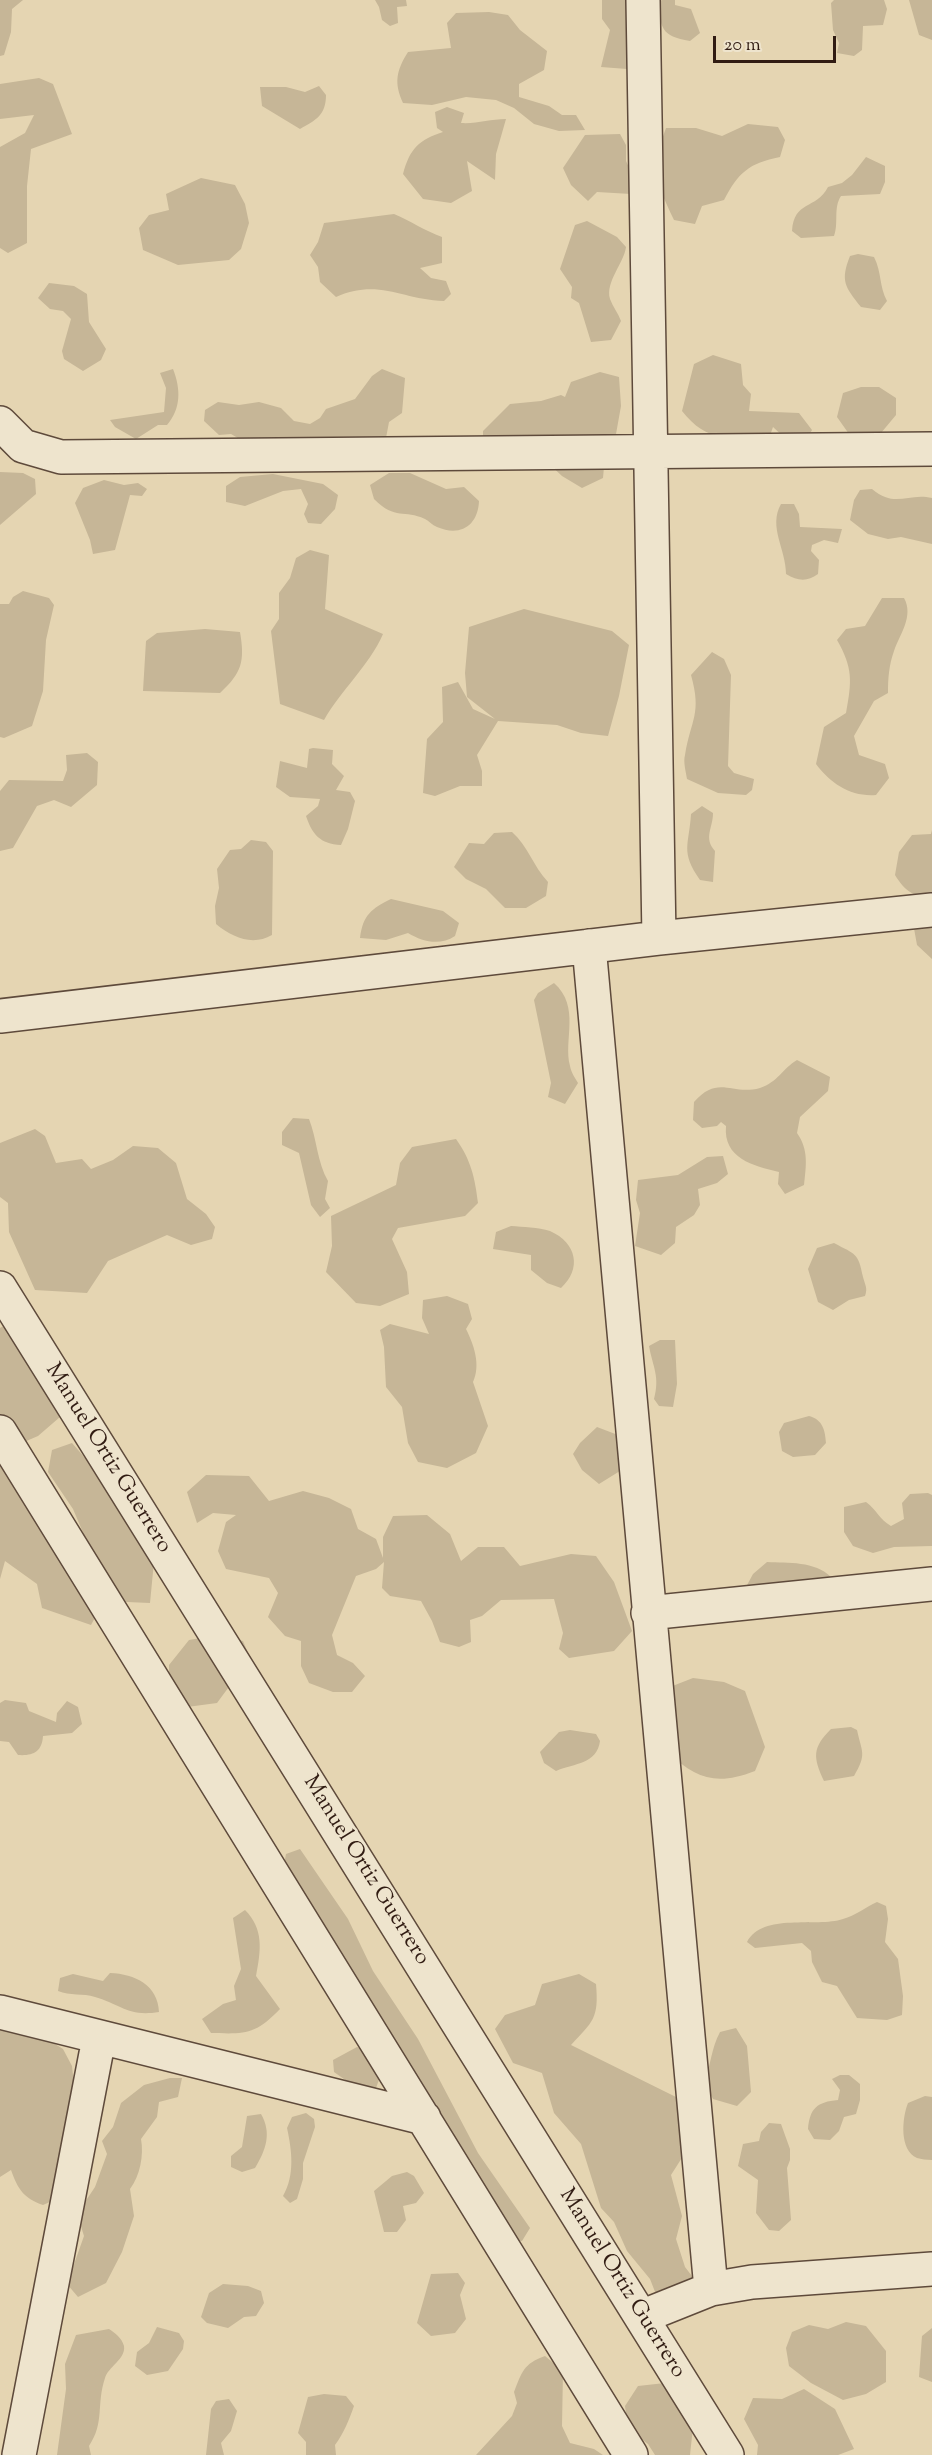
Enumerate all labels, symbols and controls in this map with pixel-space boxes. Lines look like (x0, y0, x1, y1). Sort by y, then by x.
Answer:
scale bar (716, 24, 839, 62)
text: 20 m (724, 33, 761, 59)
street label: Manuel Ortiz Guerrero (38, 1359, 176, 1559)
street label: Manuel Ortiz Guerrero (296, 1771, 434, 1971)
street label: Manuel Ortiz Guerrero (552, 2184, 690, 2384)

